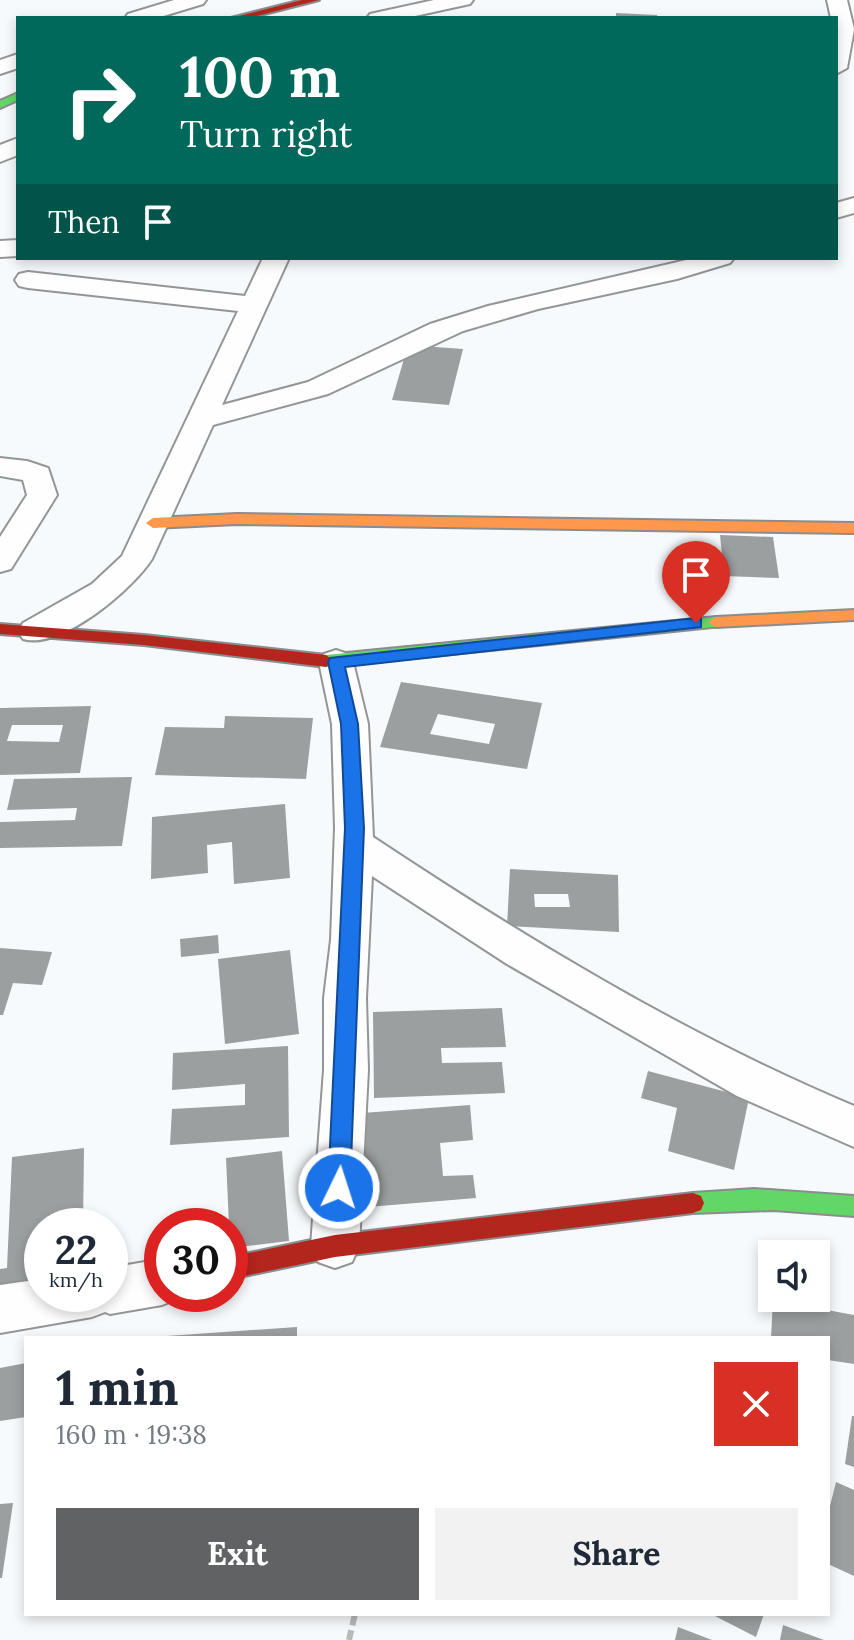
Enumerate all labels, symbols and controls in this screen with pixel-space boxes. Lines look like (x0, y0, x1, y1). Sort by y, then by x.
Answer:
text: 100 m (180, 41, 340, 112)
icon: right (48, 48, 152, 152)
text: Turn right (180, 111, 353, 157)
icon: arrive (136, 200, 180, 244)
text: Then (48, 203, 120, 241)
pin (662, 541, 730, 623)
icon: arrive (674, 553, 718, 597)
position arrow (297, 1146, 381, 1230)
speed limit sign: 30 (144, 1208, 248, 1312)
text: 22 (55, 1224, 97, 1275)
map controls (758, 1240, 830, 1312)
button: sound (758, 1240, 830, 1312)
text: km/h (49, 1267, 103, 1292)
text: 1 min (56, 1357, 179, 1418)
button: close (714, 1362, 798, 1446)
text: 160 m · 19:38 (56, 1418, 207, 1451)
button: Exit (56, 1508, 419, 1600)
button: Share (435, 1508, 798, 1600)

